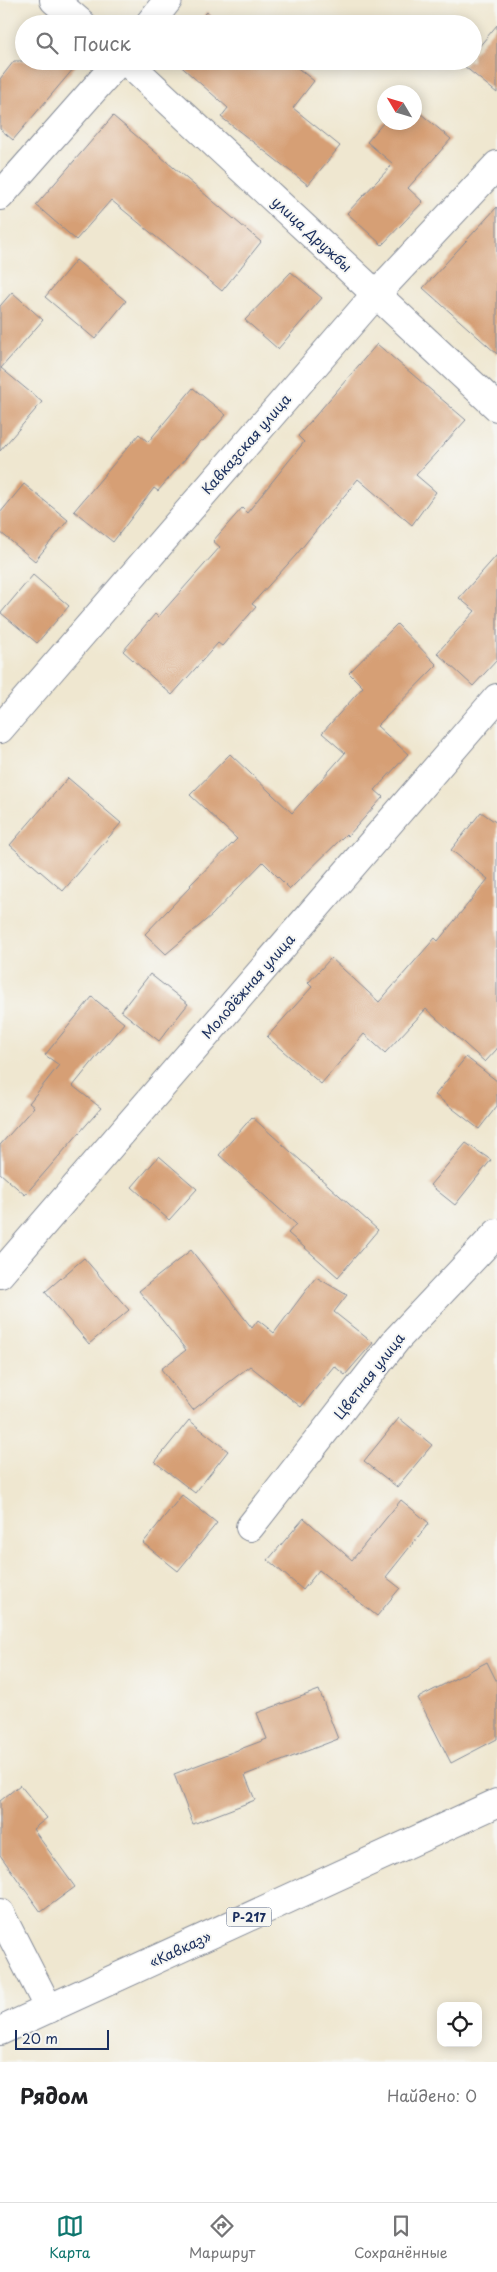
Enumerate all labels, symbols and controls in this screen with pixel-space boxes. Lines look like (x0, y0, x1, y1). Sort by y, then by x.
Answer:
search box (15, 15, 482, 70)
icon: search (33, 29, 61, 57)
text: Поиск (73, 29, 131, 57)
north arrow (377, 85, 422, 130)
street label: улица Дружбы (267, 191, 357, 277)
street label: Кавказская улица (196, 389, 296, 499)
street label: Молодёжная улица (197, 929, 300, 1043)
street label: Цветная улица (329, 1328, 410, 1424)
road number: Р-217 (226, 1908, 272, 1926)
street label: «Кавказ» (146, 1926, 214, 1972)
map controls (437, 2002, 482, 2047)
button: locate (437, 2002, 482, 2047)
scale bar (15, 2027, 109, 2050)
text: 20 m (22, 2028, 58, 2049)
text: Рядом (20, 2079, 88, 2111)
text: Найдено: 0 (387, 2083, 477, 2107)
tab: Карта (49, 2212, 90, 2263)
tab: Маршрут (189, 2212, 255, 2263)
tab: Сохранённые (354, 2212, 448, 2263)

